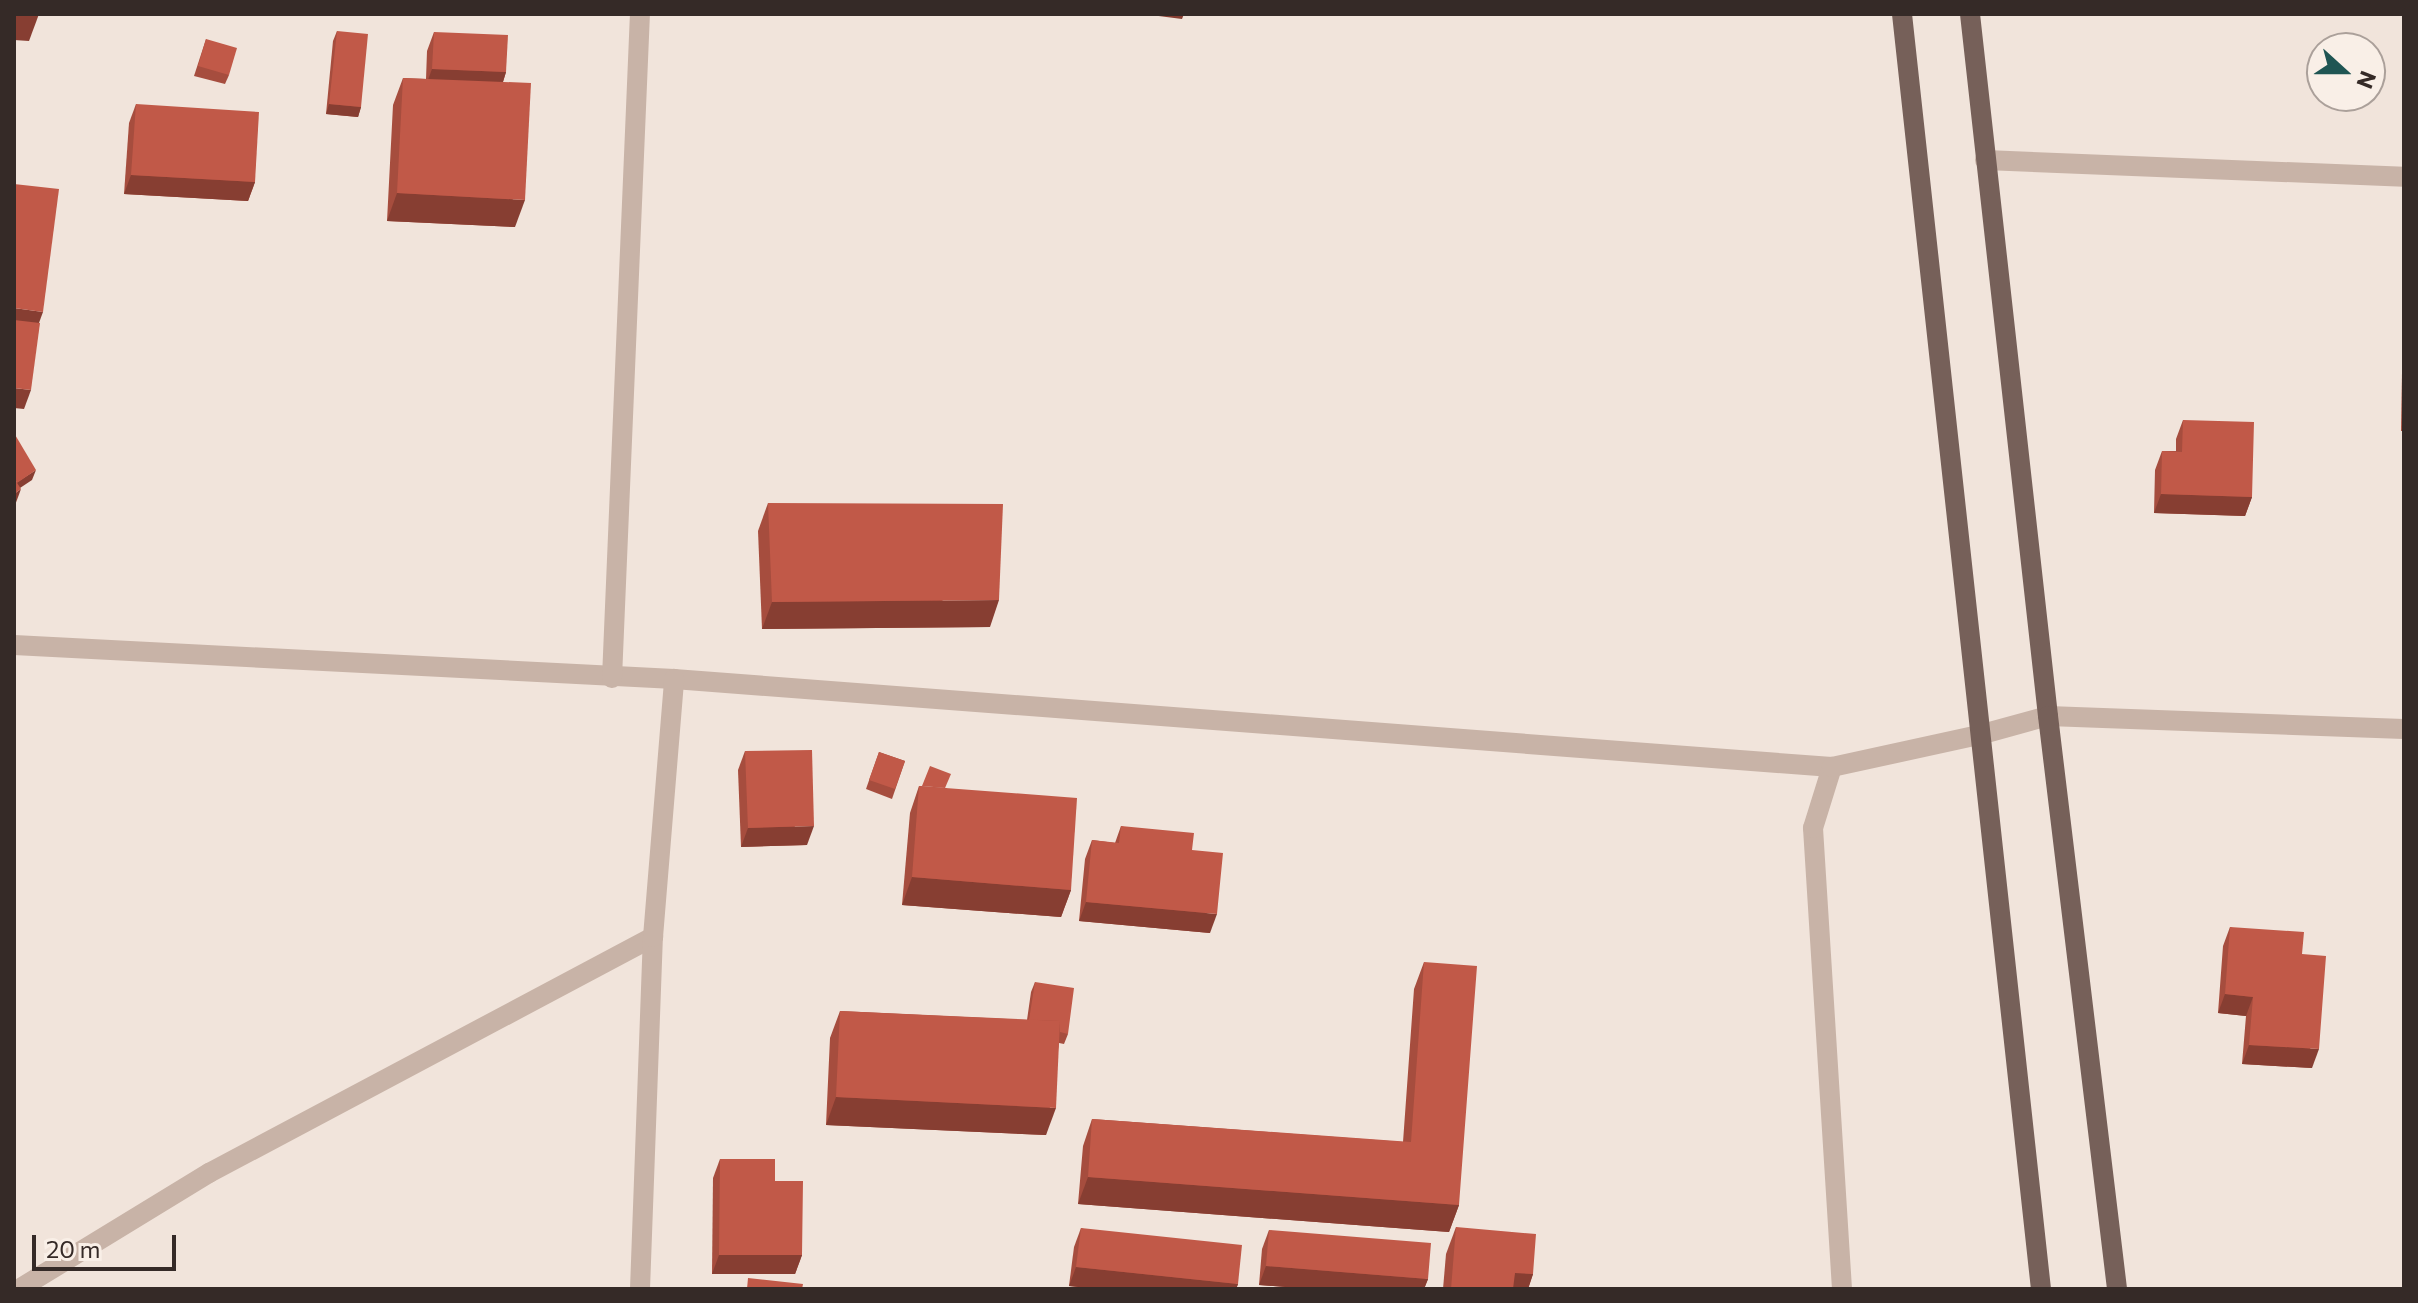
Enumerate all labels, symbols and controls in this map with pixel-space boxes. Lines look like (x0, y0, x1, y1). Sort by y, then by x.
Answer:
north arrow (2306, 32, 2386, 112)
text: N (2351, 68, 2383, 93)
scale bar (36, 1219, 180, 1269)
text: 20 m (46, 1234, 100, 1263)

